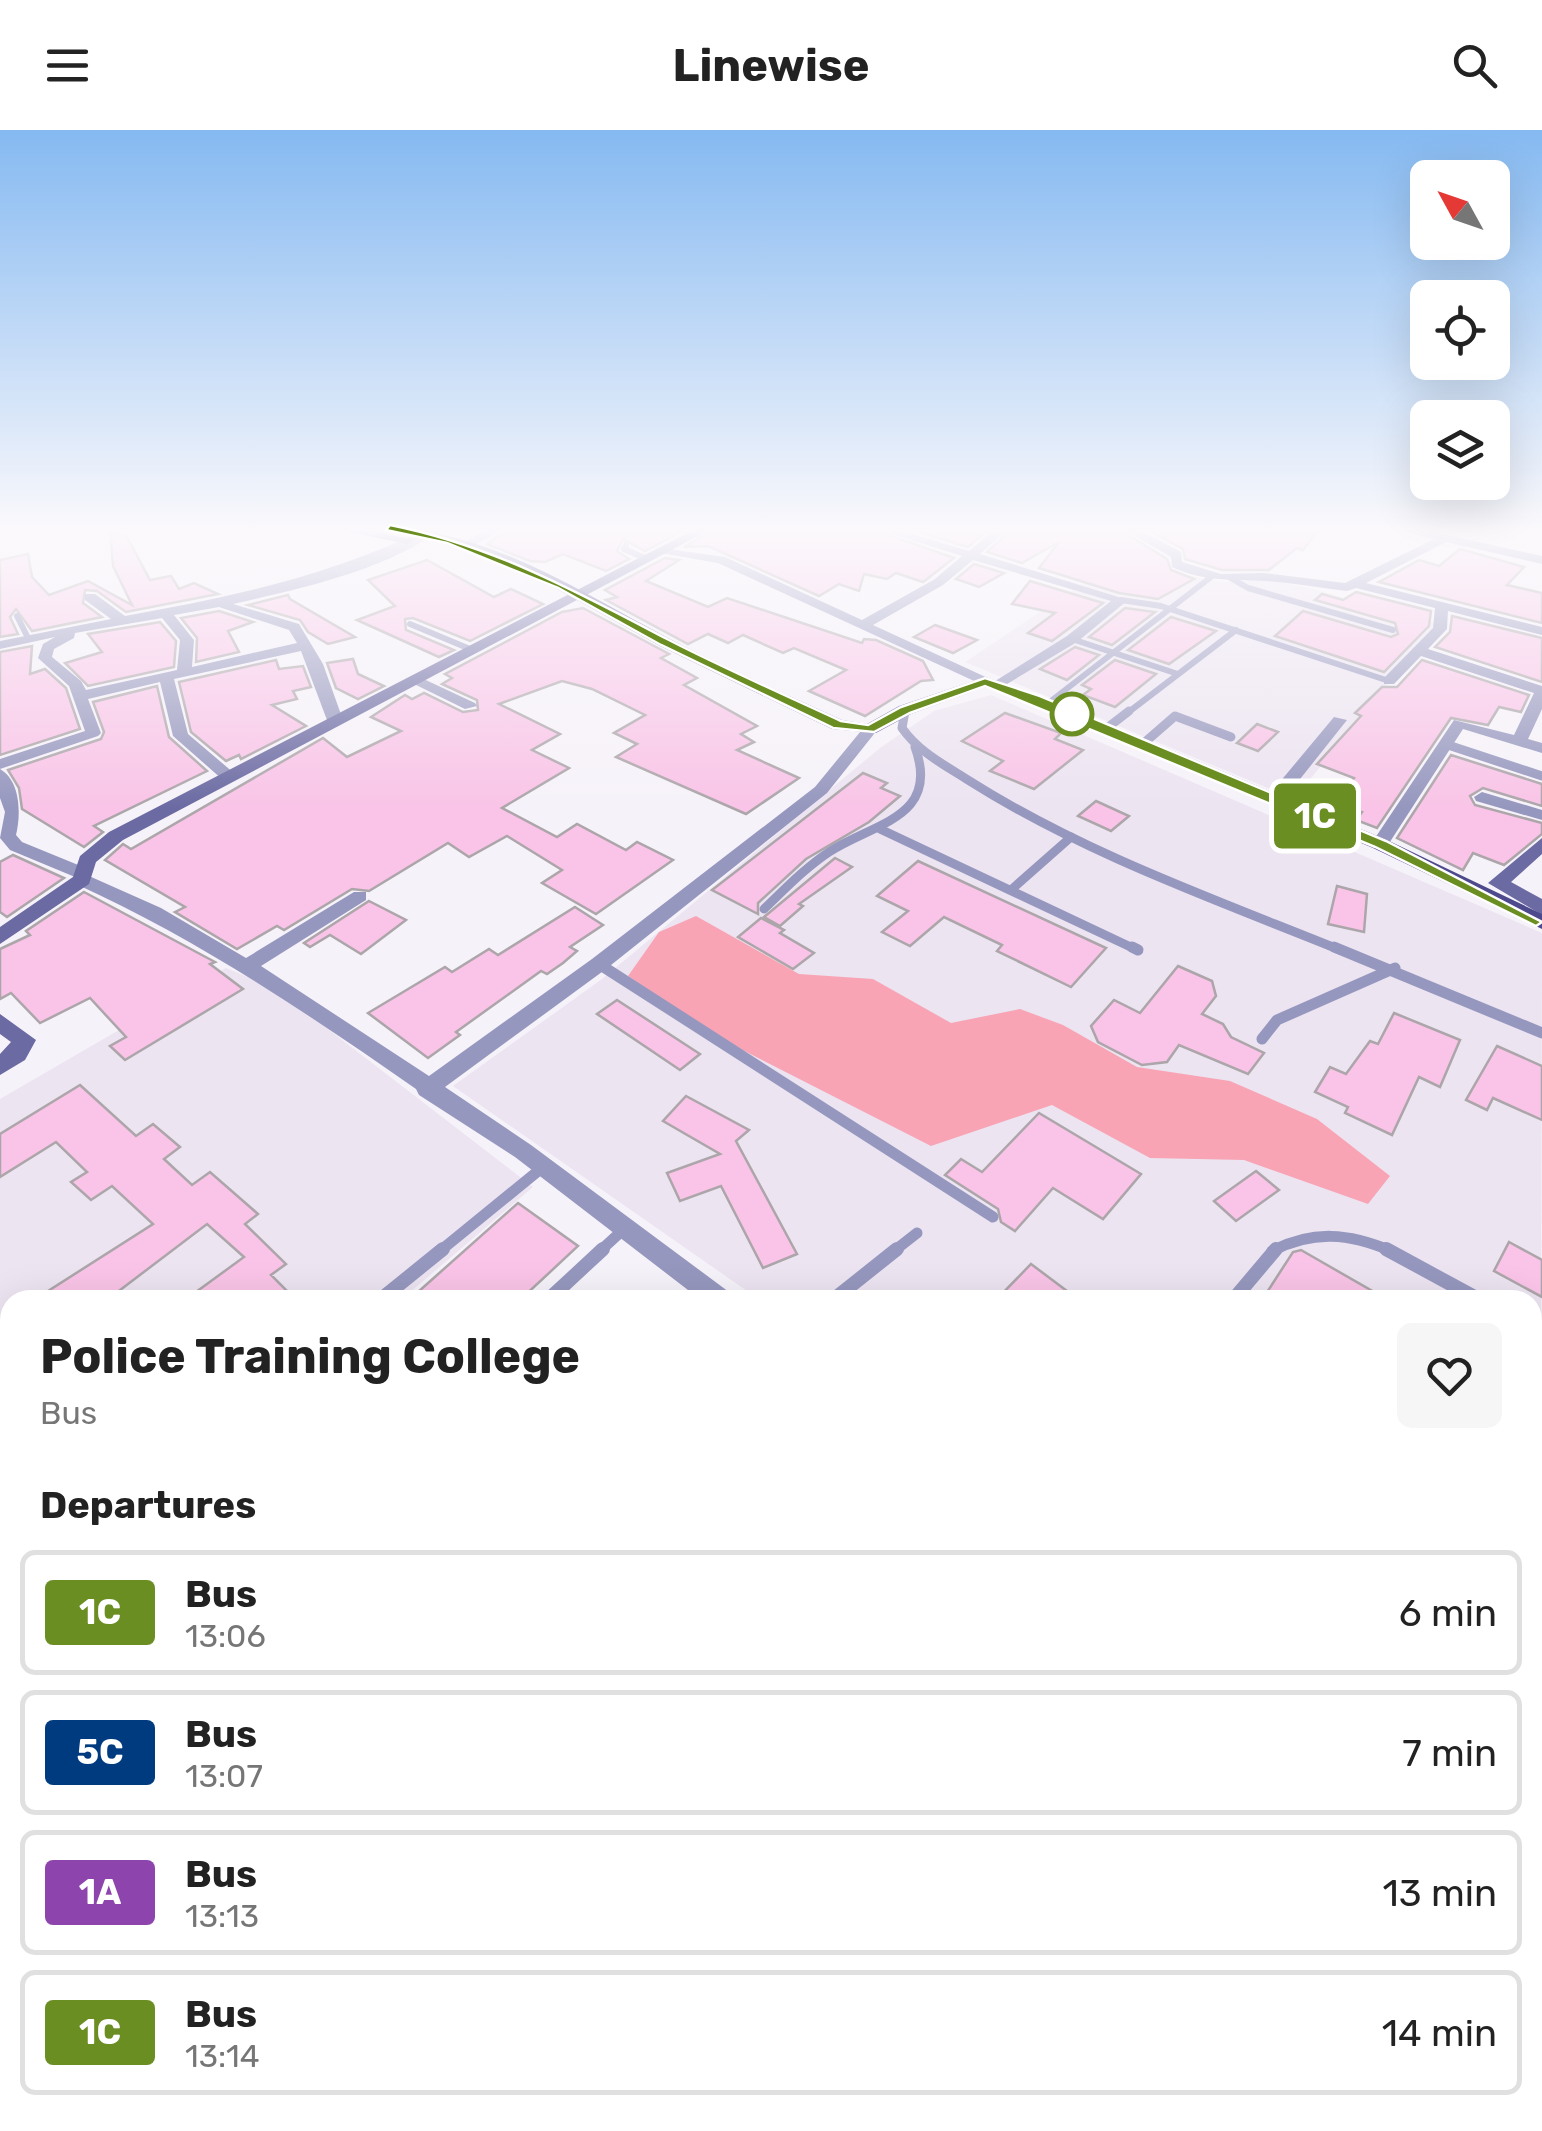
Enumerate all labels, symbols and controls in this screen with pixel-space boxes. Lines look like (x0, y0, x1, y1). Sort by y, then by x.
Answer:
icon: menu (40, 38, 95, 93)
icon: search (1447, 38, 1502, 93)
text: Linewise (673, 39, 869, 92)
north arrow (1410, 160, 1510, 260)
map controls (1410, 160, 1510, 500)
button: locate (1410, 280, 1510, 380)
button: layers (1410, 400, 1510, 500)
unlabelled marker (1051, 693, 1093, 735)
line badge: 1C (1270, 784, 1360, 848)
text: 1C (1294, 795, 1336, 837)
button: heart (1397, 1323, 1502, 1428)
text: Police Training College (40, 1328, 580, 1385)
text: Bus (40, 1394, 97, 1432)
text: Departures (40, 1482, 256, 1528)
text: Bus (185, 1571, 257, 1617)
text: 6 min (1399, 1590, 1497, 1636)
text: 1C (79, 1591, 121, 1633)
text: 13:06 (185, 1617, 266, 1655)
text: Bus (185, 1711, 257, 1757)
text: 7 min (1402, 1730, 1497, 1776)
text: 5C (76, 1731, 124, 1773)
text: 13:07 (185, 1757, 263, 1795)
text: Bus (185, 1851, 257, 1897)
text: 13 min (1383, 1870, 1497, 1916)
text: 1A (79, 1871, 121, 1913)
text: 13:13 (185, 1897, 259, 1935)
text: Bus (185, 1991, 257, 2037)
text: 14 min (1382, 2010, 1497, 2056)
text: 1C (79, 2011, 121, 2053)
text: 13:14 (185, 2037, 260, 2075)

